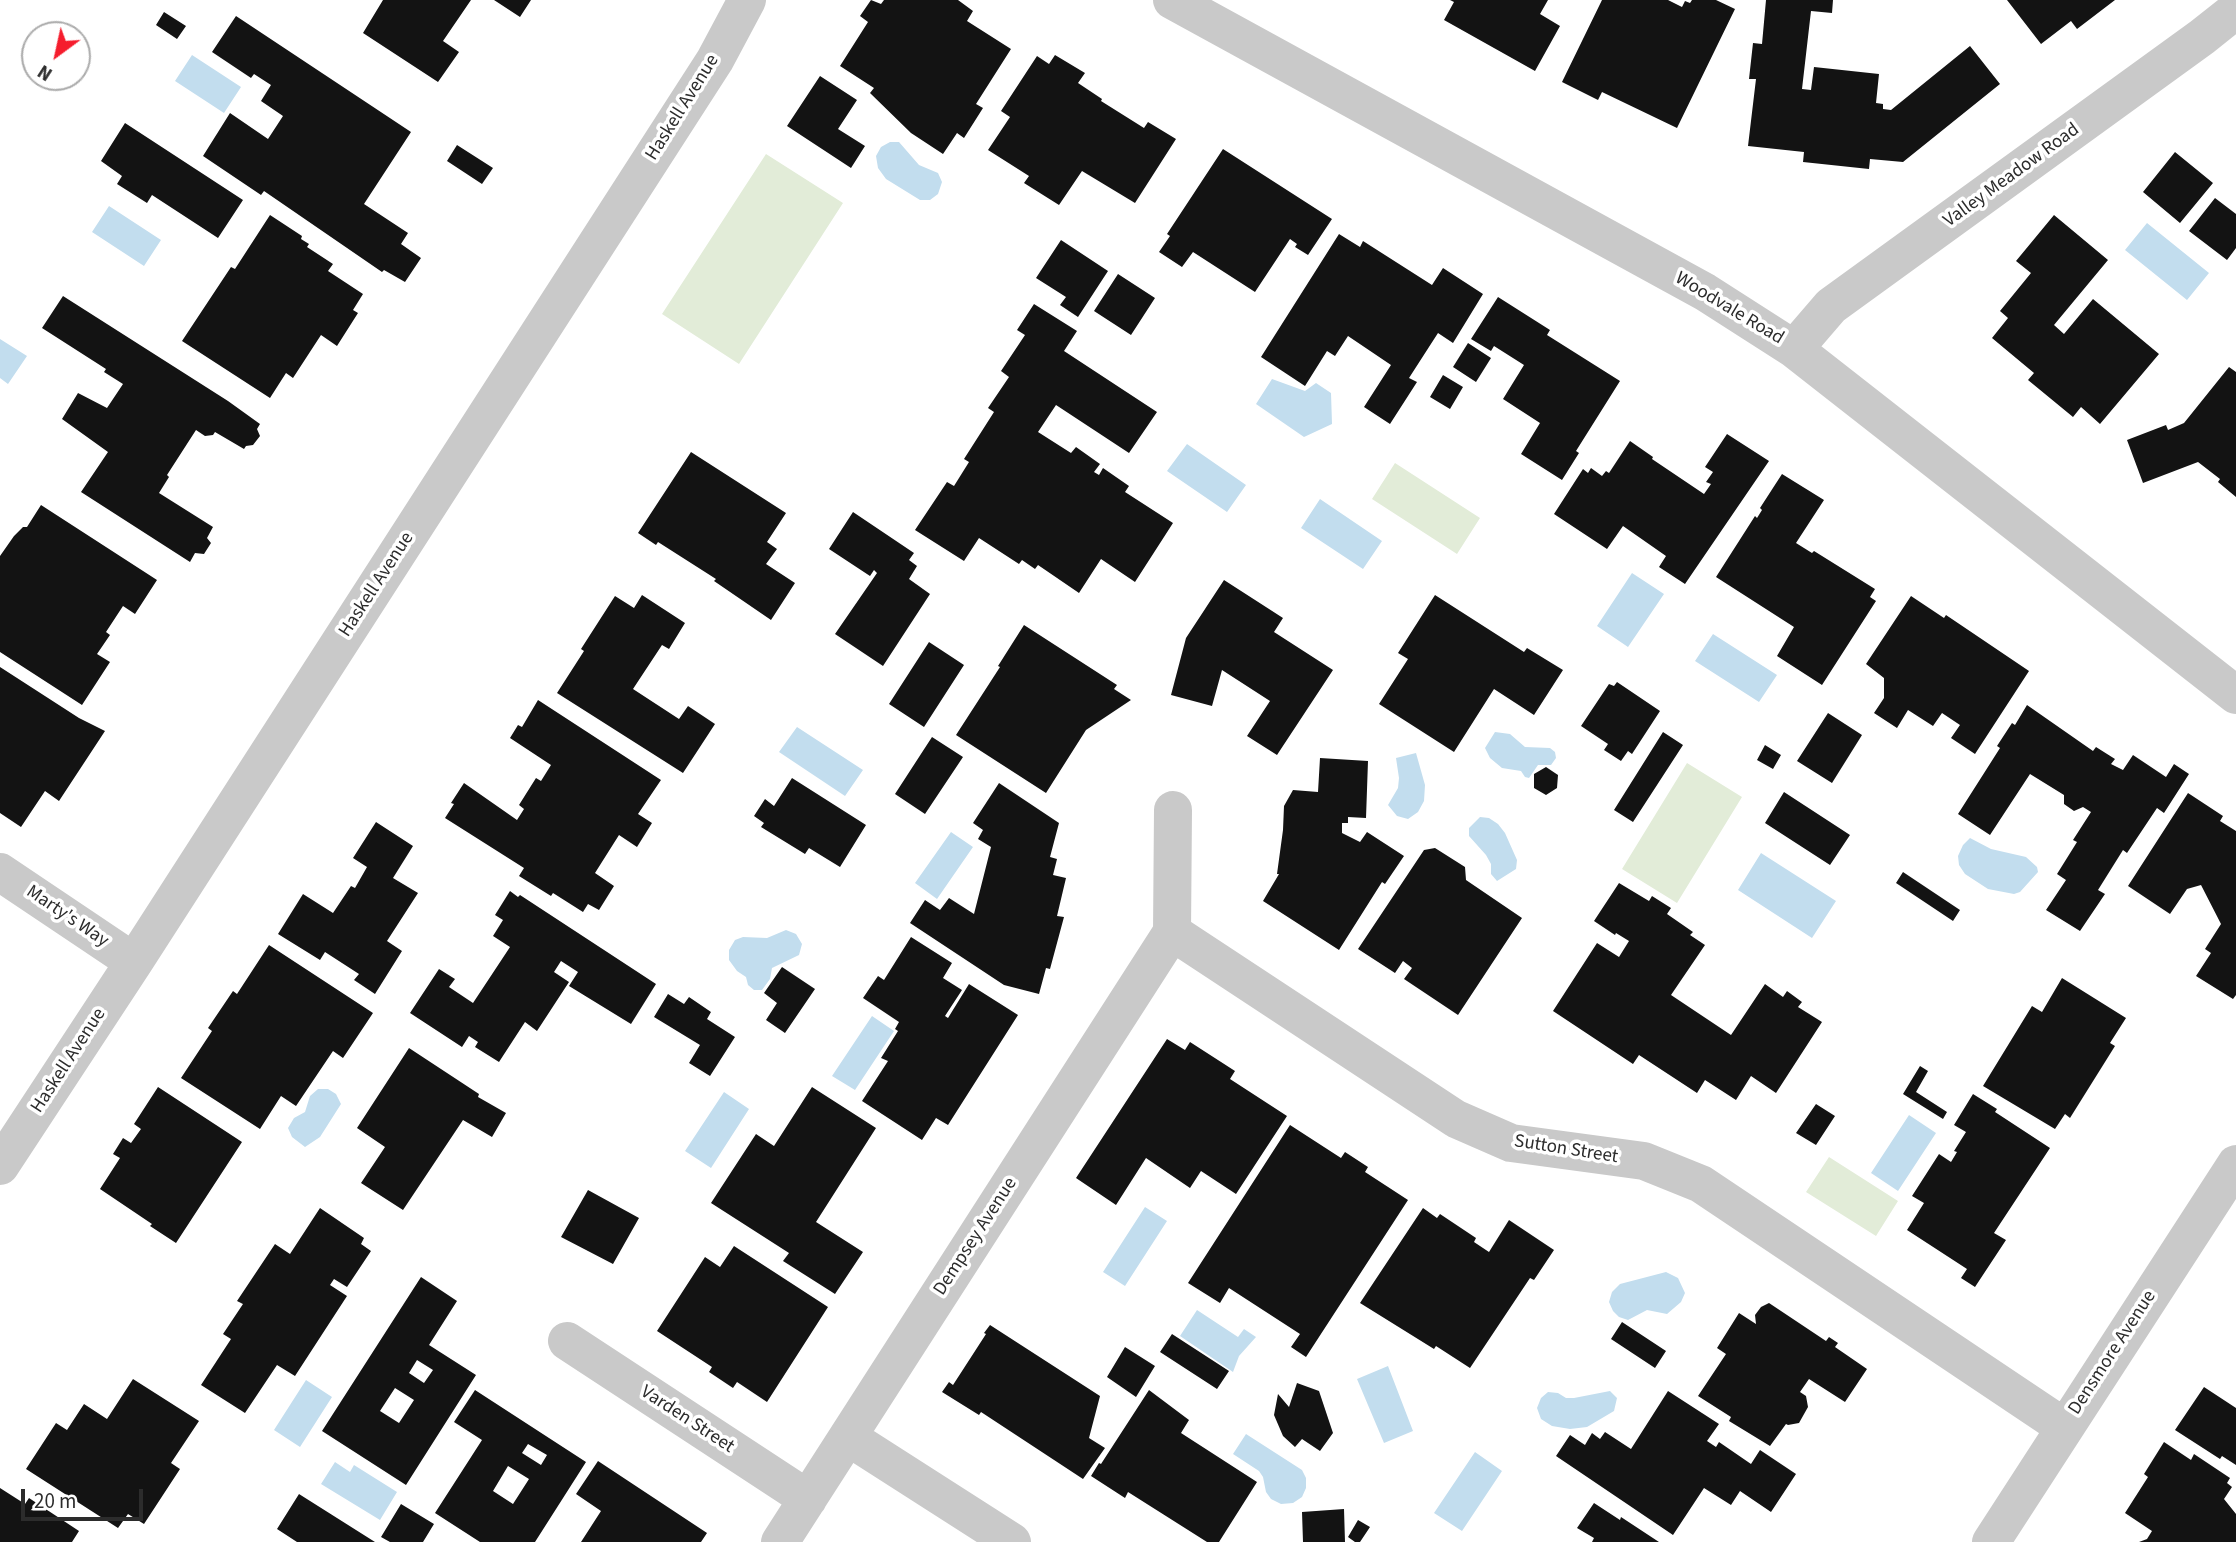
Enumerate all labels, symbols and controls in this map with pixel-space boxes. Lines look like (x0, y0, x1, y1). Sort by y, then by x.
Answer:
north arrow (21, 21, 91, 91)
street label: Haskell Avenue (641, 51, 725, 165)
text: N (33, 58, 58, 87)
street label: Valley Meadow Road (1940, 119, 2084, 233)
street label: Woodvale Road (1670, 268, 1788, 350)
street label: Haskell Avenue (335, 528, 419, 642)
street label: Marty's Way (21, 881, 113, 953)
street label: Haskell Avenue (27, 1004, 111, 1118)
street label: Sutton Street (1512, 1131, 1620, 1169)
street label: Dempsey Avenue (929, 1174, 1023, 1300)
street label: Densmore Avenue (2064, 1287, 2162, 1419)
street label: Varden Street (636, 1381, 738, 1459)
scale bar (24, 1476, 147, 1520)
text: 20 m (34, 1486, 76, 1516)

